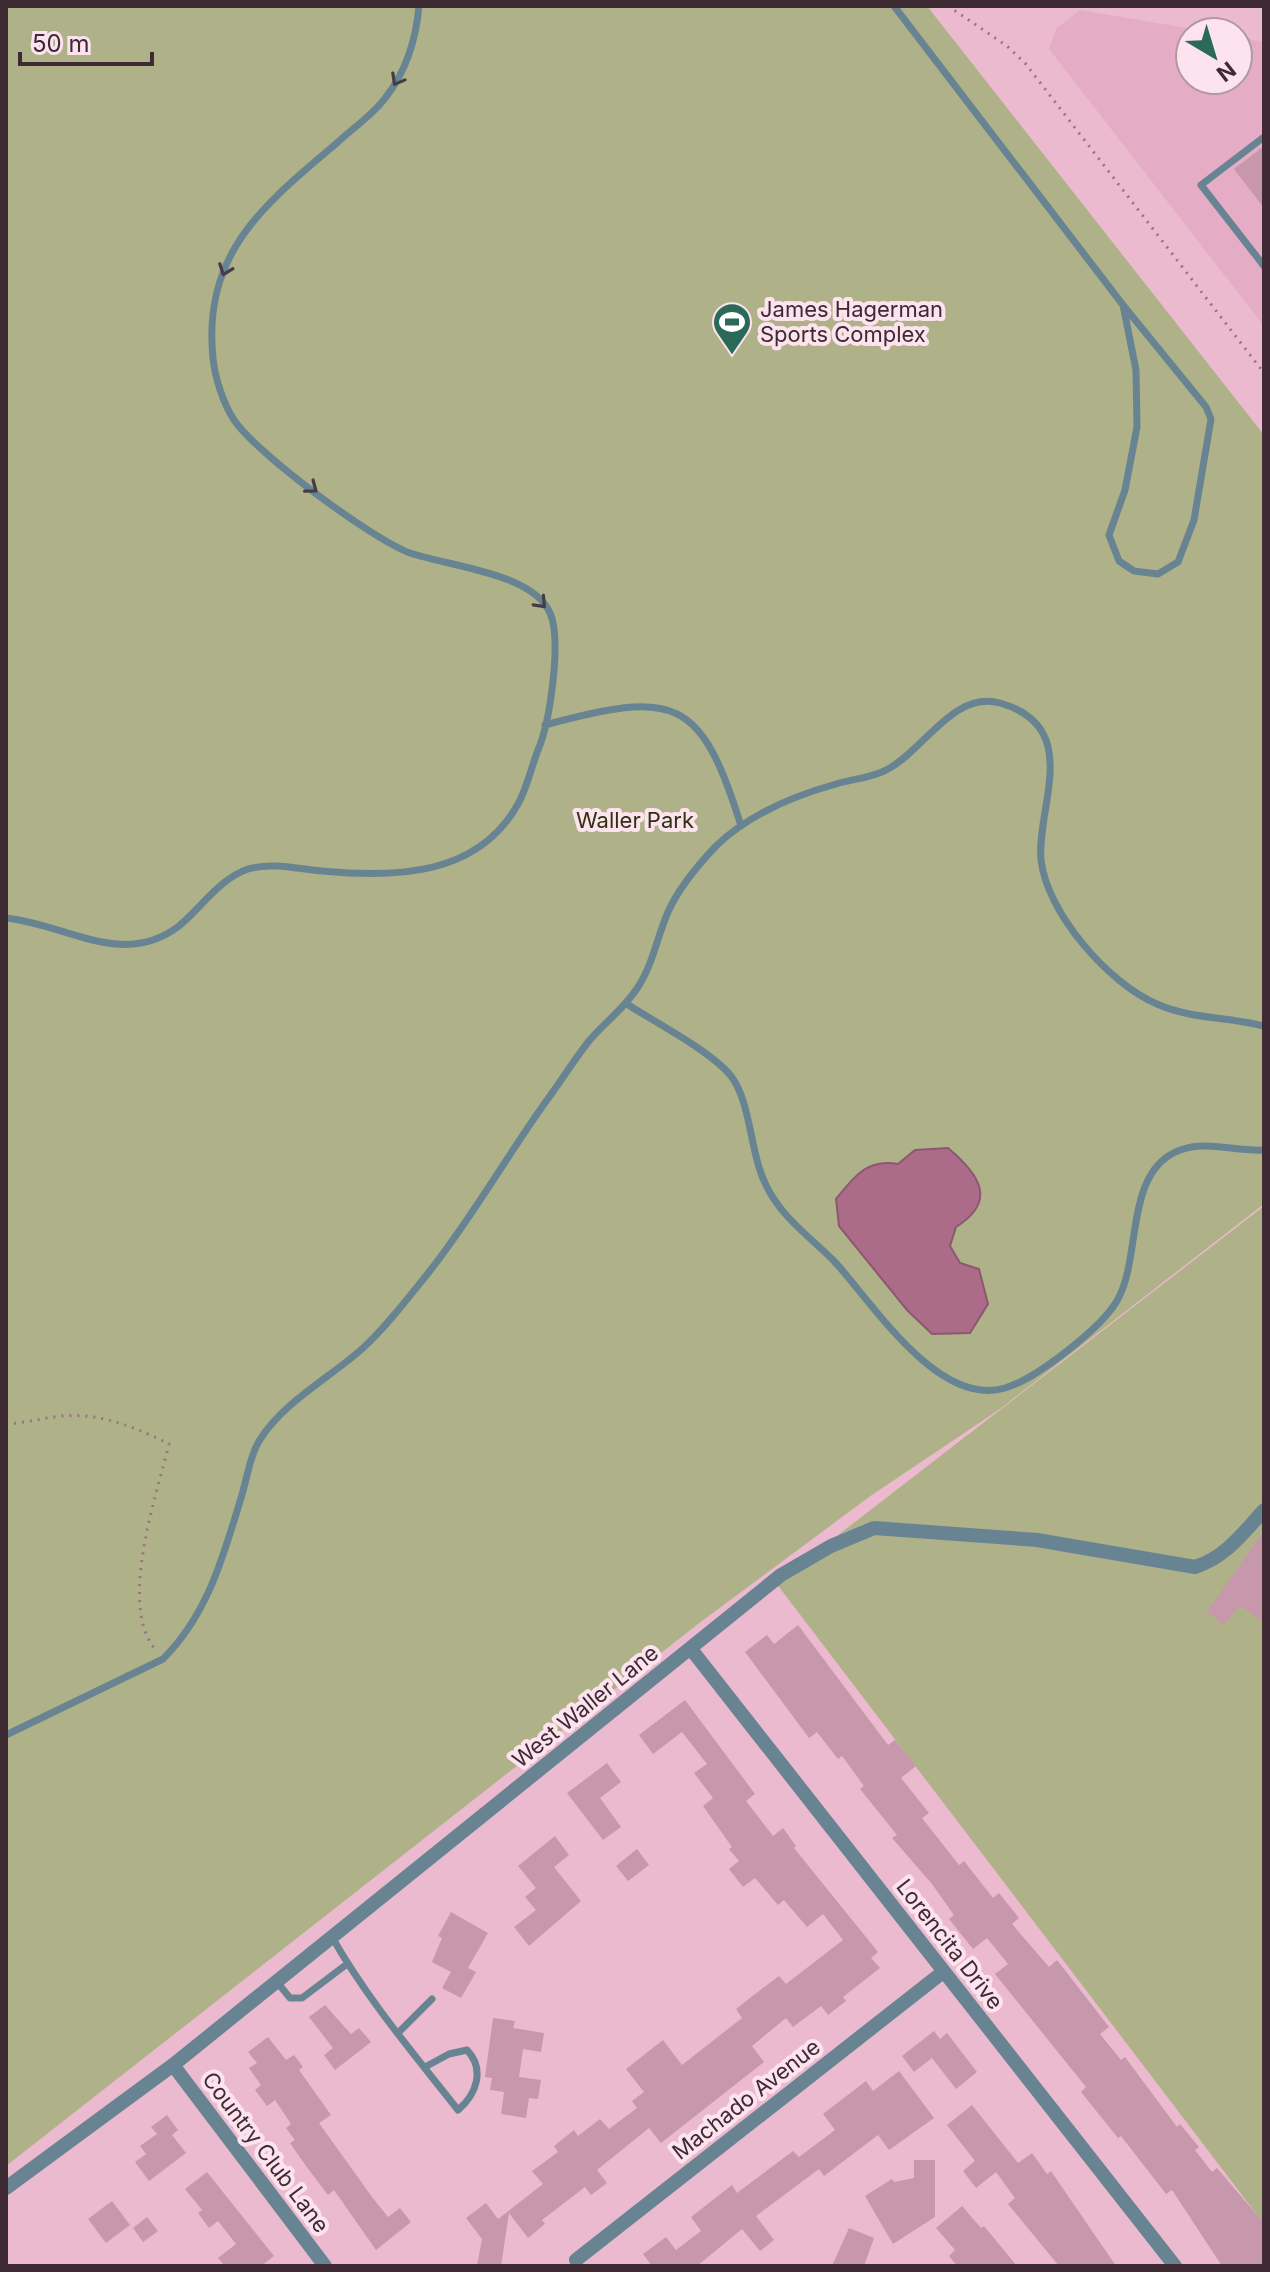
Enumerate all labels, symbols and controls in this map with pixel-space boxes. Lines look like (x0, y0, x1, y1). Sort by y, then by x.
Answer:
scale bar (20, 16, 152, 66)
north arrow (1174, 16, 1254, 96)
text: 50 m (32, 29, 90, 58)
text: N (1212, 56, 1241, 87)
one-way arrow (391, 71, 407, 85)
one-way arrow (218, 262, 235, 276)
place label: James Hagerman Sports Complex (760, 296, 943, 347)
sports icon: James Hagerman Sports Complex (711, 301, 753, 356)
one-way arrow (304, 478, 318, 492)
one-way arrow (531, 593, 546, 608)
park label: Waller Park (576, 807, 694, 833)
street label: West Waller Lane (507, 1639, 663, 1773)
street label: Lorencita Drive (891, 1874, 1009, 2014)
street label: Machado Avenue (667, 2033, 825, 2165)
street label: Country Club Lane (197, 2067, 335, 2237)

